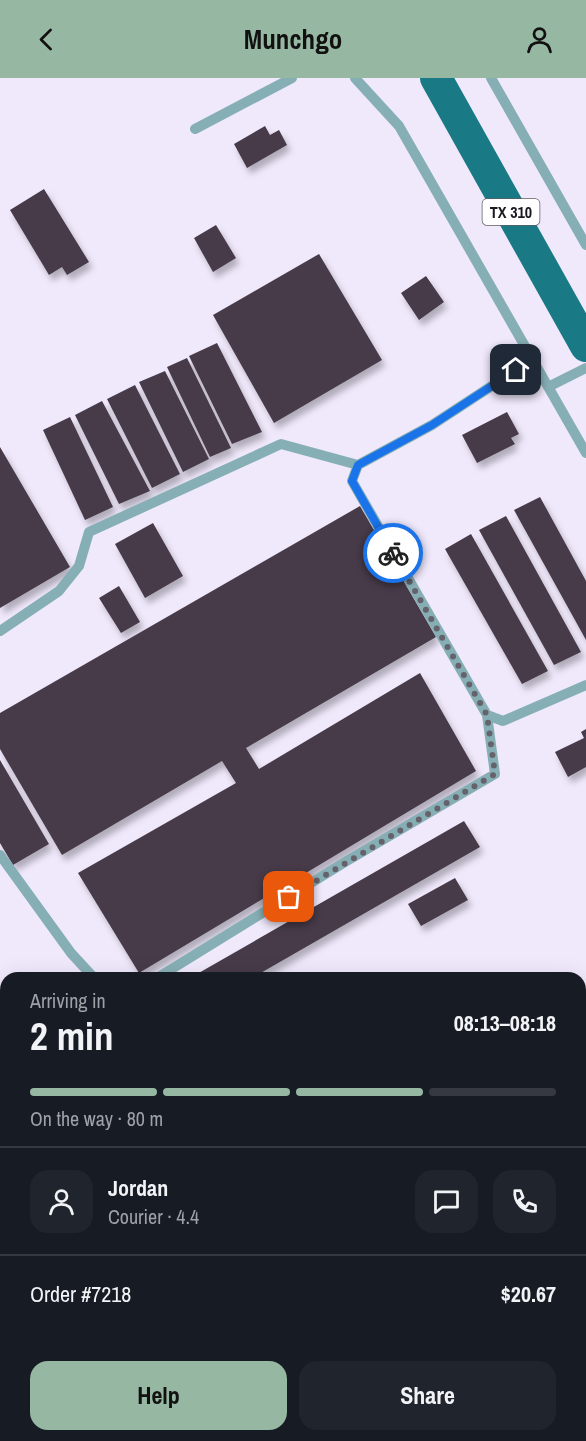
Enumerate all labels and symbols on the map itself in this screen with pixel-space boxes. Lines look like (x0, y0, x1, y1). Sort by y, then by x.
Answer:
road number: TX 310 (482, 199, 540, 225)
pin (490, 344, 541, 395)
courier (363, 523, 423, 583)
pin (263, 871, 314, 922)

